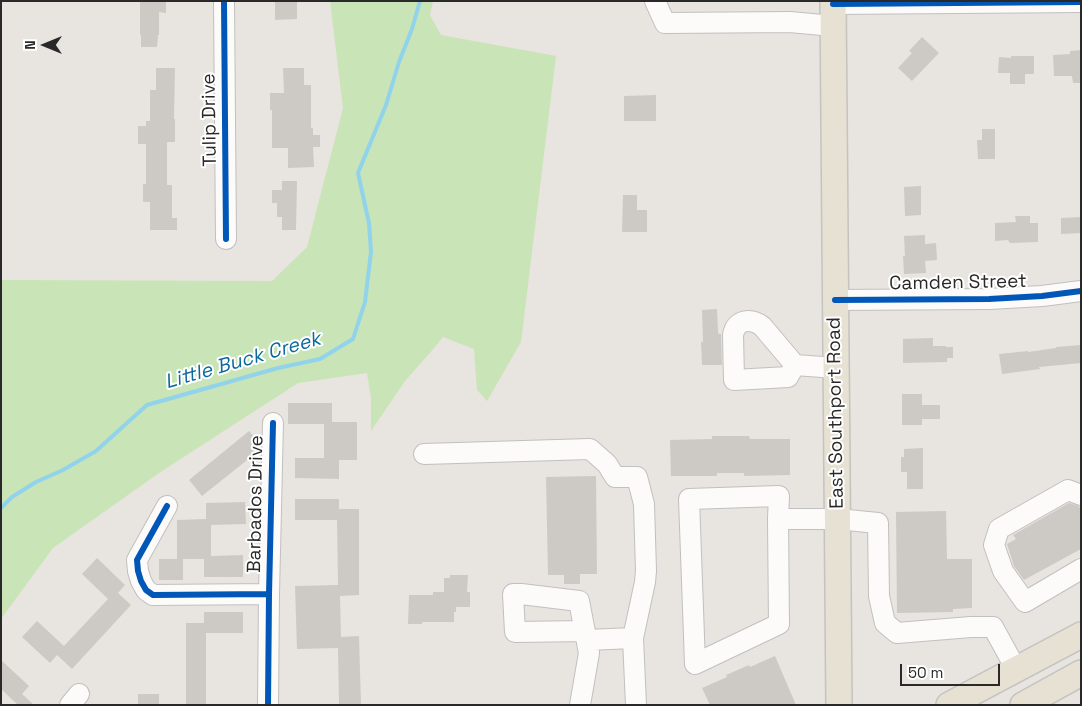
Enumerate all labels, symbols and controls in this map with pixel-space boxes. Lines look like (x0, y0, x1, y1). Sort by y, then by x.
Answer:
north arrow (20, 20, 70, 70)
text: N (21, 40, 39, 50)
street label: Tulip Drive (198, 73, 222, 167)
street label: Camden Street (889, 270, 1027, 296)
street label: East Southport Road (823, 317, 849, 509)
water label: Little Buck Creek (162, 327, 324, 395)
street label: Barbados Drive (243, 435, 269, 573)
scale bar (902, 654, 1002, 686)
text: 50 m (908, 663, 943, 682)

